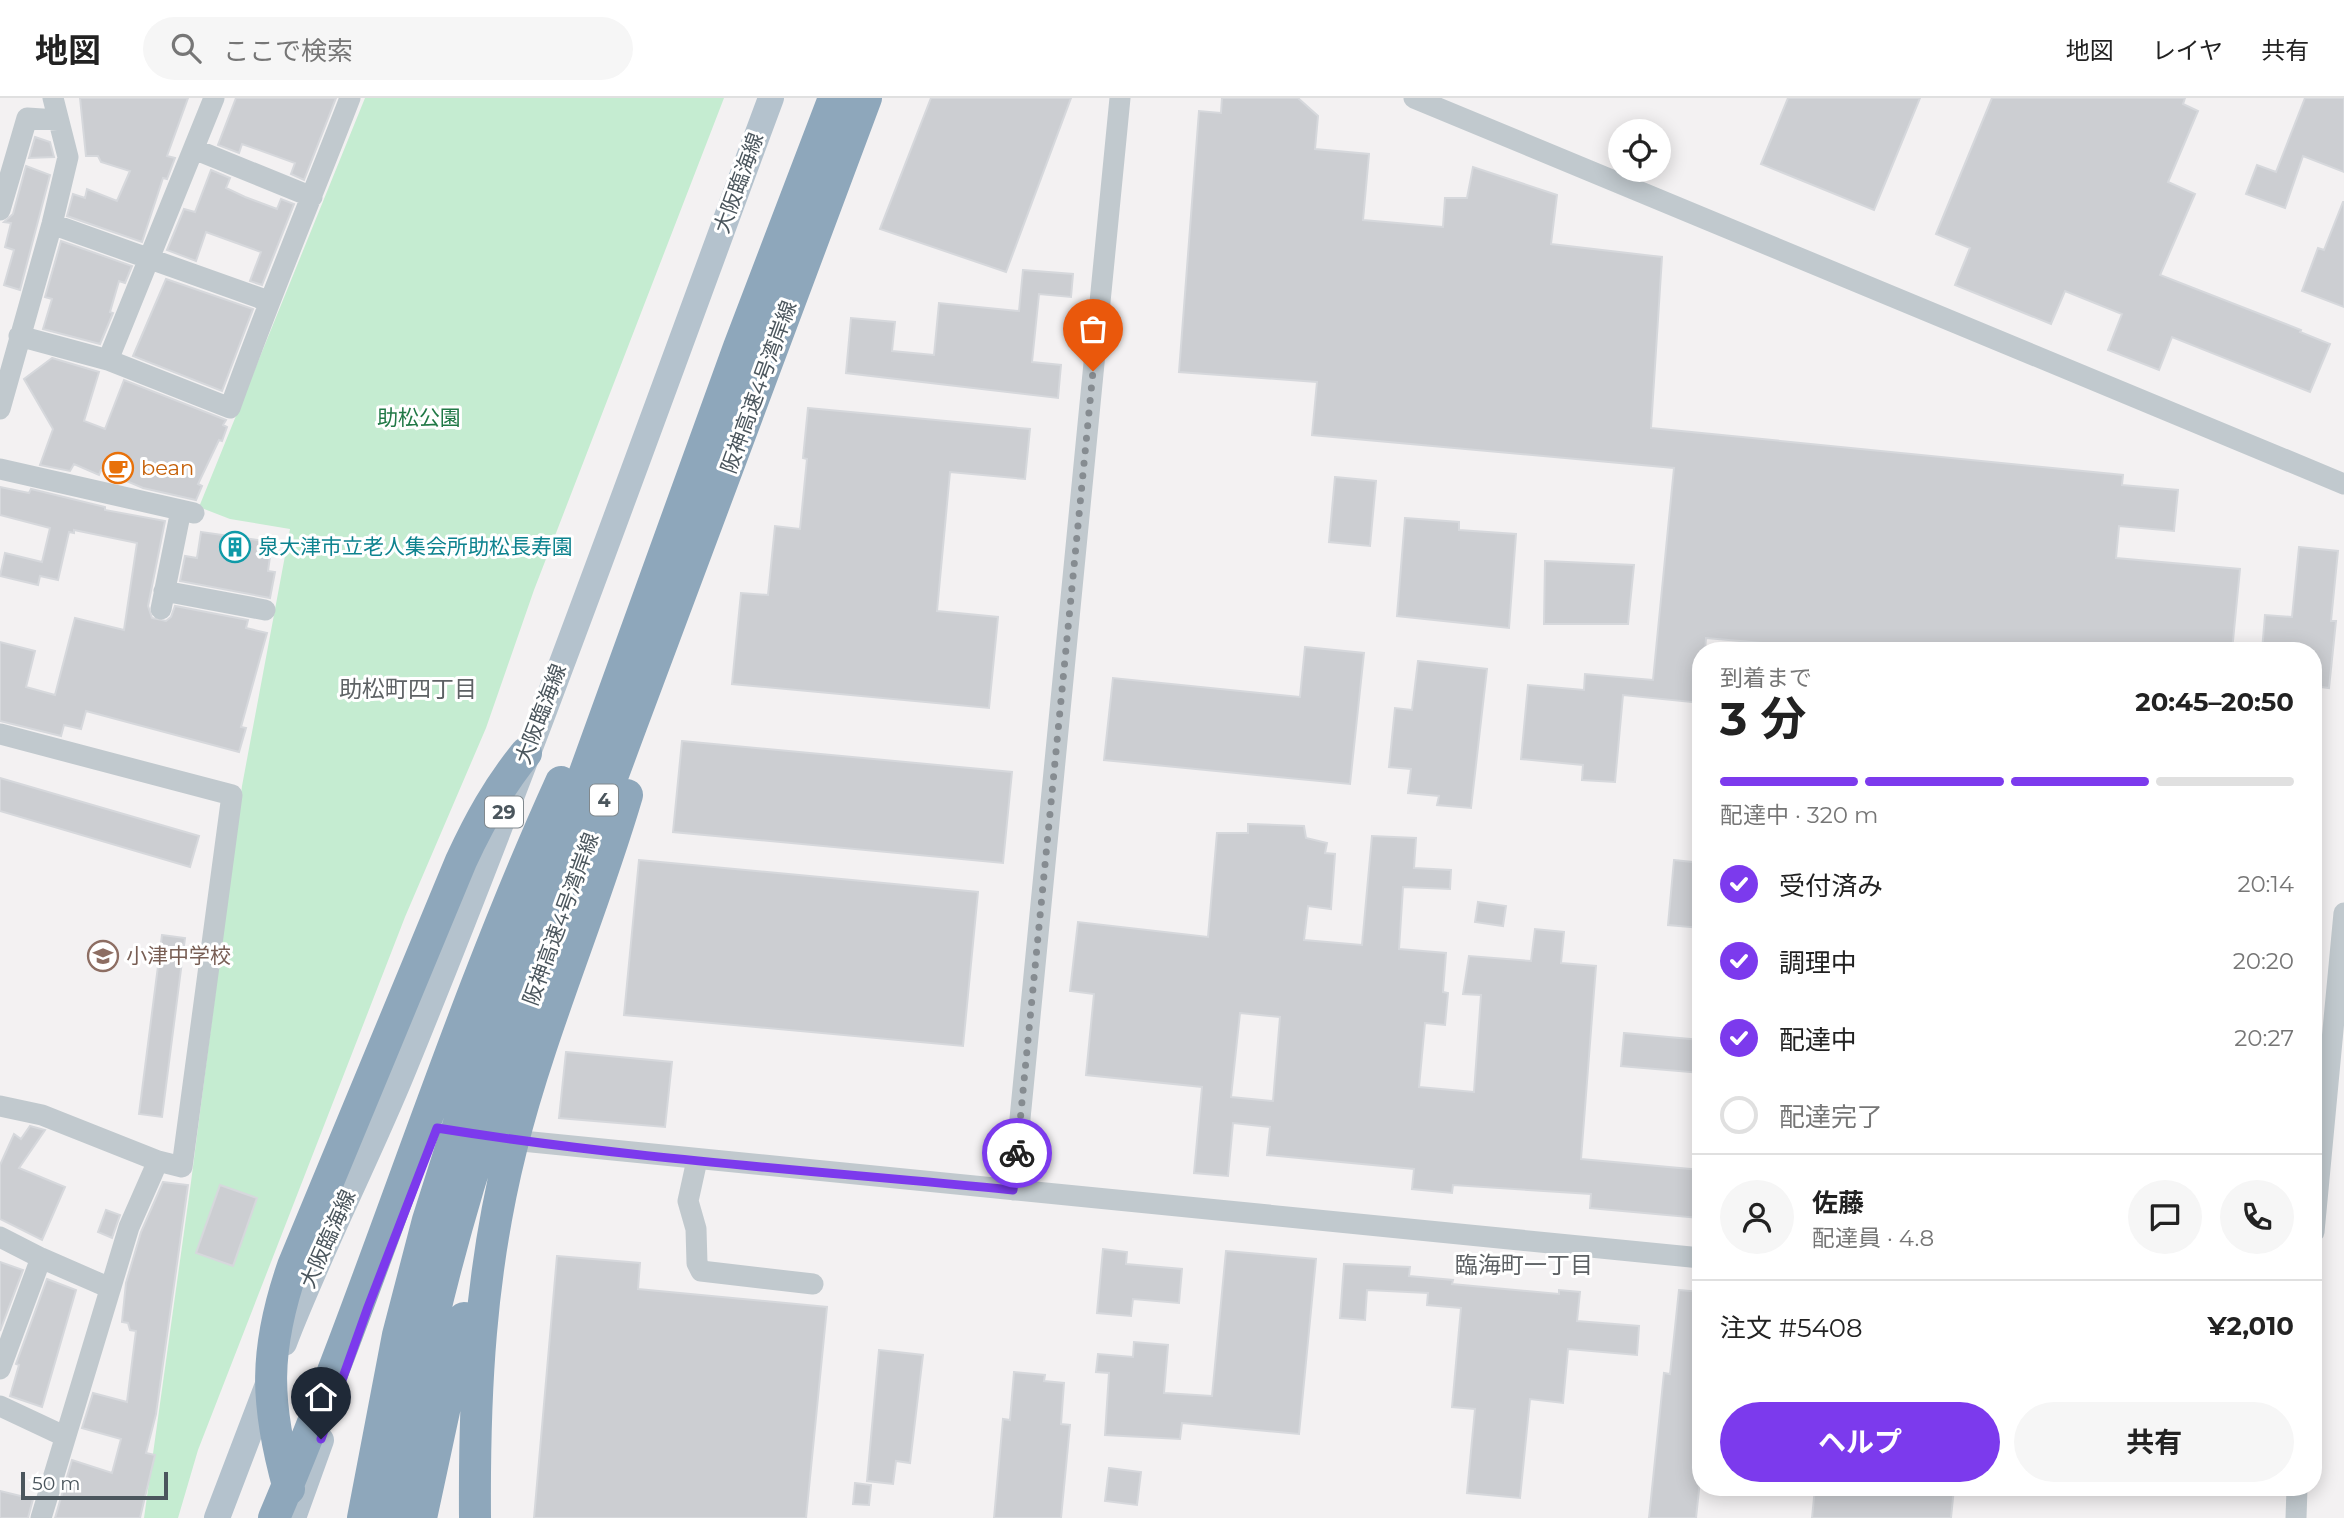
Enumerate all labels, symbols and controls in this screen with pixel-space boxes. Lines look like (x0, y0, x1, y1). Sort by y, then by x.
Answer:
search box (143, 17, 633, 80)
icon: search (167, 29, 205, 67)
text: 地図 (35, 30, 101, 70)
text: ここで検索 (223, 35, 353, 67)
text: 地図 (2066, 36, 2114, 65)
text: レイヤ (2152, 36, 2223, 65)
text: 共有 (2261, 36, 2309, 65)
map controls (1608, 119, 1671, 182)
button: locate (1608, 119, 1671, 182)
street label: 大阪臨海線 (709, 129, 768, 236)
street label: 阪神高速4号湾岸線 (716, 297, 801, 477)
pin (1063, 299, 1123, 371)
icon: bag (1074, 310, 1112, 348)
park label: 助松公園 (377, 405, 461, 430)
cafe icon: bean (101, 451, 135, 485)
place label: bean (141, 455, 194, 480)
building icon: 泉大津市立老人集会所助松長寿園 (218, 530, 252, 564)
place label: 泉大津市立老人集会所助松長寿園 (258, 534, 573, 559)
street label: 大阪臨海線 (510, 660, 571, 767)
text: 到着まで (1720, 664, 1812, 692)
district label: 助松町四丁目 (339, 675, 477, 703)
text: 20:45–20:50 (2135, 686, 2294, 718)
text: 3 分 (1720, 690, 1806, 747)
road number: 4 (590, 785, 618, 816)
road number: 29 (485, 796, 523, 828)
text: 配達中 · 320 m (1720, 801, 1878, 829)
street label: 阪神高速4号湾岸線 (518, 829, 603, 1009)
icon: check (1720, 865, 1758, 903)
text: 受付済み (1779, 870, 1883, 902)
text: 20:14 (2237, 870, 2294, 898)
school or university icon: 小津中学校 (86, 939, 120, 973)
icon: check (1720, 942, 1758, 980)
place label: 小津中学校 (126, 943, 231, 968)
text: 調理中 (1779, 947, 1857, 979)
text: 20:20 (2233, 947, 2294, 975)
icon: check (1720, 1019, 1758, 1057)
text: 配達中 (1779, 1024, 1857, 1056)
text: 20:27 (2234, 1024, 2294, 1052)
text: 配達完了 (1779, 1101, 1883, 1133)
courier (982, 1118, 1052, 1188)
icon: bike (998, 1134, 1036, 1172)
button: person (1720, 1180, 1794, 1254)
button: chat (2128, 1180, 2202, 1254)
button: phone (2220, 1180, 2294, 1254)
street label: 大阪臨海線 (295, 1186, 360, 1292)
text: 佐藤 (1812, 1187, 1864, 1219)
text: 配達員 · 4.8 (1812, 1224, 1934, 1252)
district label: 臨海町一丁目 (1455, 1251, 1593, 1279)
text: ¥2,010 (2207, 1310, 2294, 1342)
text: 注文 #5408 (1720, 1312, 1863, 1344)
pin (291, 1367, 351, 1439)
icon: home (302, 1378, 340, 1416)
button: ヘルプ (1720, 1402, 2000, 1482)
button: 共有 (2014, 1402, 2294, 1482)
scale bar (21, 1469, 168, 1501)
text: 50 m (32, 1472, 80, 1495)

